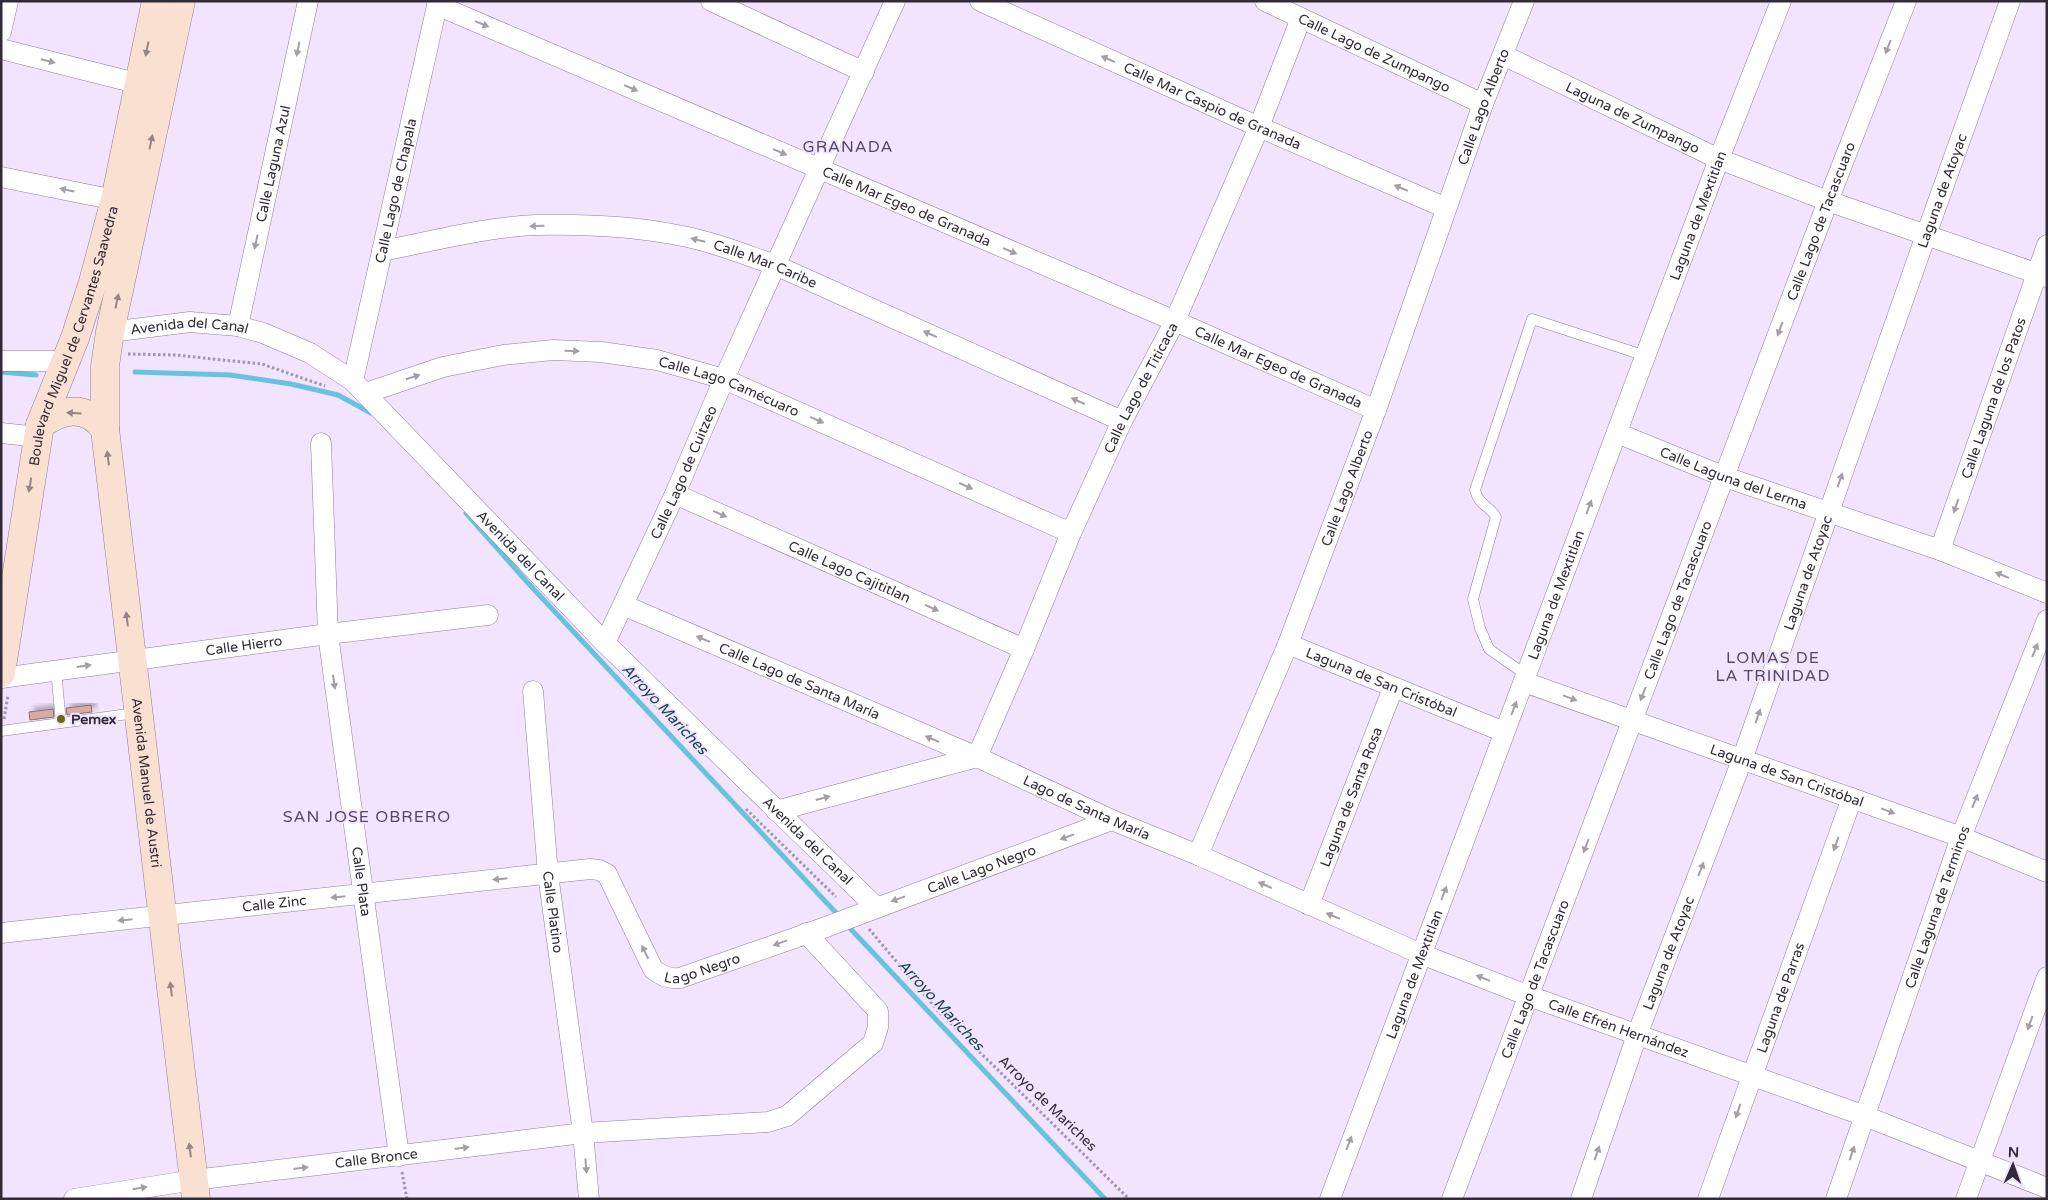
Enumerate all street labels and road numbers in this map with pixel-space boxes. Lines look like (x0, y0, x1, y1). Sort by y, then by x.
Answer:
street label: Calle Lago de Zumpango (1295, 10, 1453, 96)
street label: Calle Lago Alberto (1454, 46, 1513, 167)
street label: Calle Mar Caspio de Granada (1121, 59, 1304, 153)
street label: Laguna de Zumpango (1563, 78, 1702, 157)
street label: Calle Laguna Azul (253, 104, 294, 224)
street label: Calle Lago de Chapala (372, 117, 420, 265)
street label: Laguna de Atoyac (1914, 131, 1971, 250)
street label: Calle Lago de Tacascuaro (1783, 140, 1859, 303)
street label: Laguna de Mextitlan (1666, 149, 1730, 283)
street label: Calle Mar Egeo de Granada (820, 163, 993, 250)
street label: Boulevard Miguel de Cervantes Saavedra (26, 204, 122, 467)
street label: Calle Mar Caribe (711, 236, 820, 292)
street label: Avenida del Canal (129, 314, 250, 338)
street label: Calle Laguna de los Patos (1958, 315, 2030, 481)
street label: Calle Lago de Titicaca (1100, 320, 1182, 456)
street label: Calle Mar Egeo de Granada (1192, 323, 1365, 412)
street label: Calle Lago Camécuaro (657, 353, 802, 420)
street label: Calle Lago de Cuitzeo (647, 403, 721, 542)
street label: Calle Lago Alberto (1318, 428, 1377, 549)
street label: Calle Laguna del Lerma (1657, 443, 1809, 513)
street label: Avenida del Canal (473, 507, 568, 604)
street label: Laguna de Atoyac (1780, 513, 1836, 633)
street label: Calle Lago de Tacascuaro (1640, 518, 1716, 682)
street label: Laguna de Mextitlan (1525, 528, 1588, 662)
street label: Calle Lago Cajititlan (786, 537, 913, 607)
street label: Calle Hierro (205, 632, 283, 659)
street label: Calle Lago de Santa María (716, 639, 882, 723)
street label: Laguna de San Cristóbal (1303, 644, 1459, 721)
street label: Avenida Manuel de Austri (128, 697, 165, 869)
street label: Laguna de Santa Rosa (1317, 725, 1386, 869)
street label: Laguna de San Cristóbal (1708, 741, 1866, 811)
street label: Lago de Santa María (1020, 772, 1152, 844)
street label: Avenida del Canal (759, 793, 856, 889)
street label: Calle Laguna de Terminos (1901, 823, 1974, 991)
street label: Calle Lago Negro (925, 841, 1038, 897)
street label: Calle Plata (348, 846, 374, 917)
street label: Calle Platino (539, 870, 567, 954)
street label: Calle Zinc (241, 892, 307, 916)
street label: Laguna de Atoyac (1639, 894, 1698, 1013)
street label: Calle Lago de Tacascuaro (1498, 897, 1573, 1061)
street label: Laguna de Mextitlan (1383, 907, 1446, 1041)
street label: Laguna de Parras (1753, 940, 1809, 1055)
street label: Lago Negro (662, 950, 742, 987)
street label: Calle Efrén Hernández (1546, 996, 1691, 1061)
street label: Arroyo de Mariches (995, 1052, 1101, 1155)
street label: Calle Bronce (334, 1145, 419, 1172)

